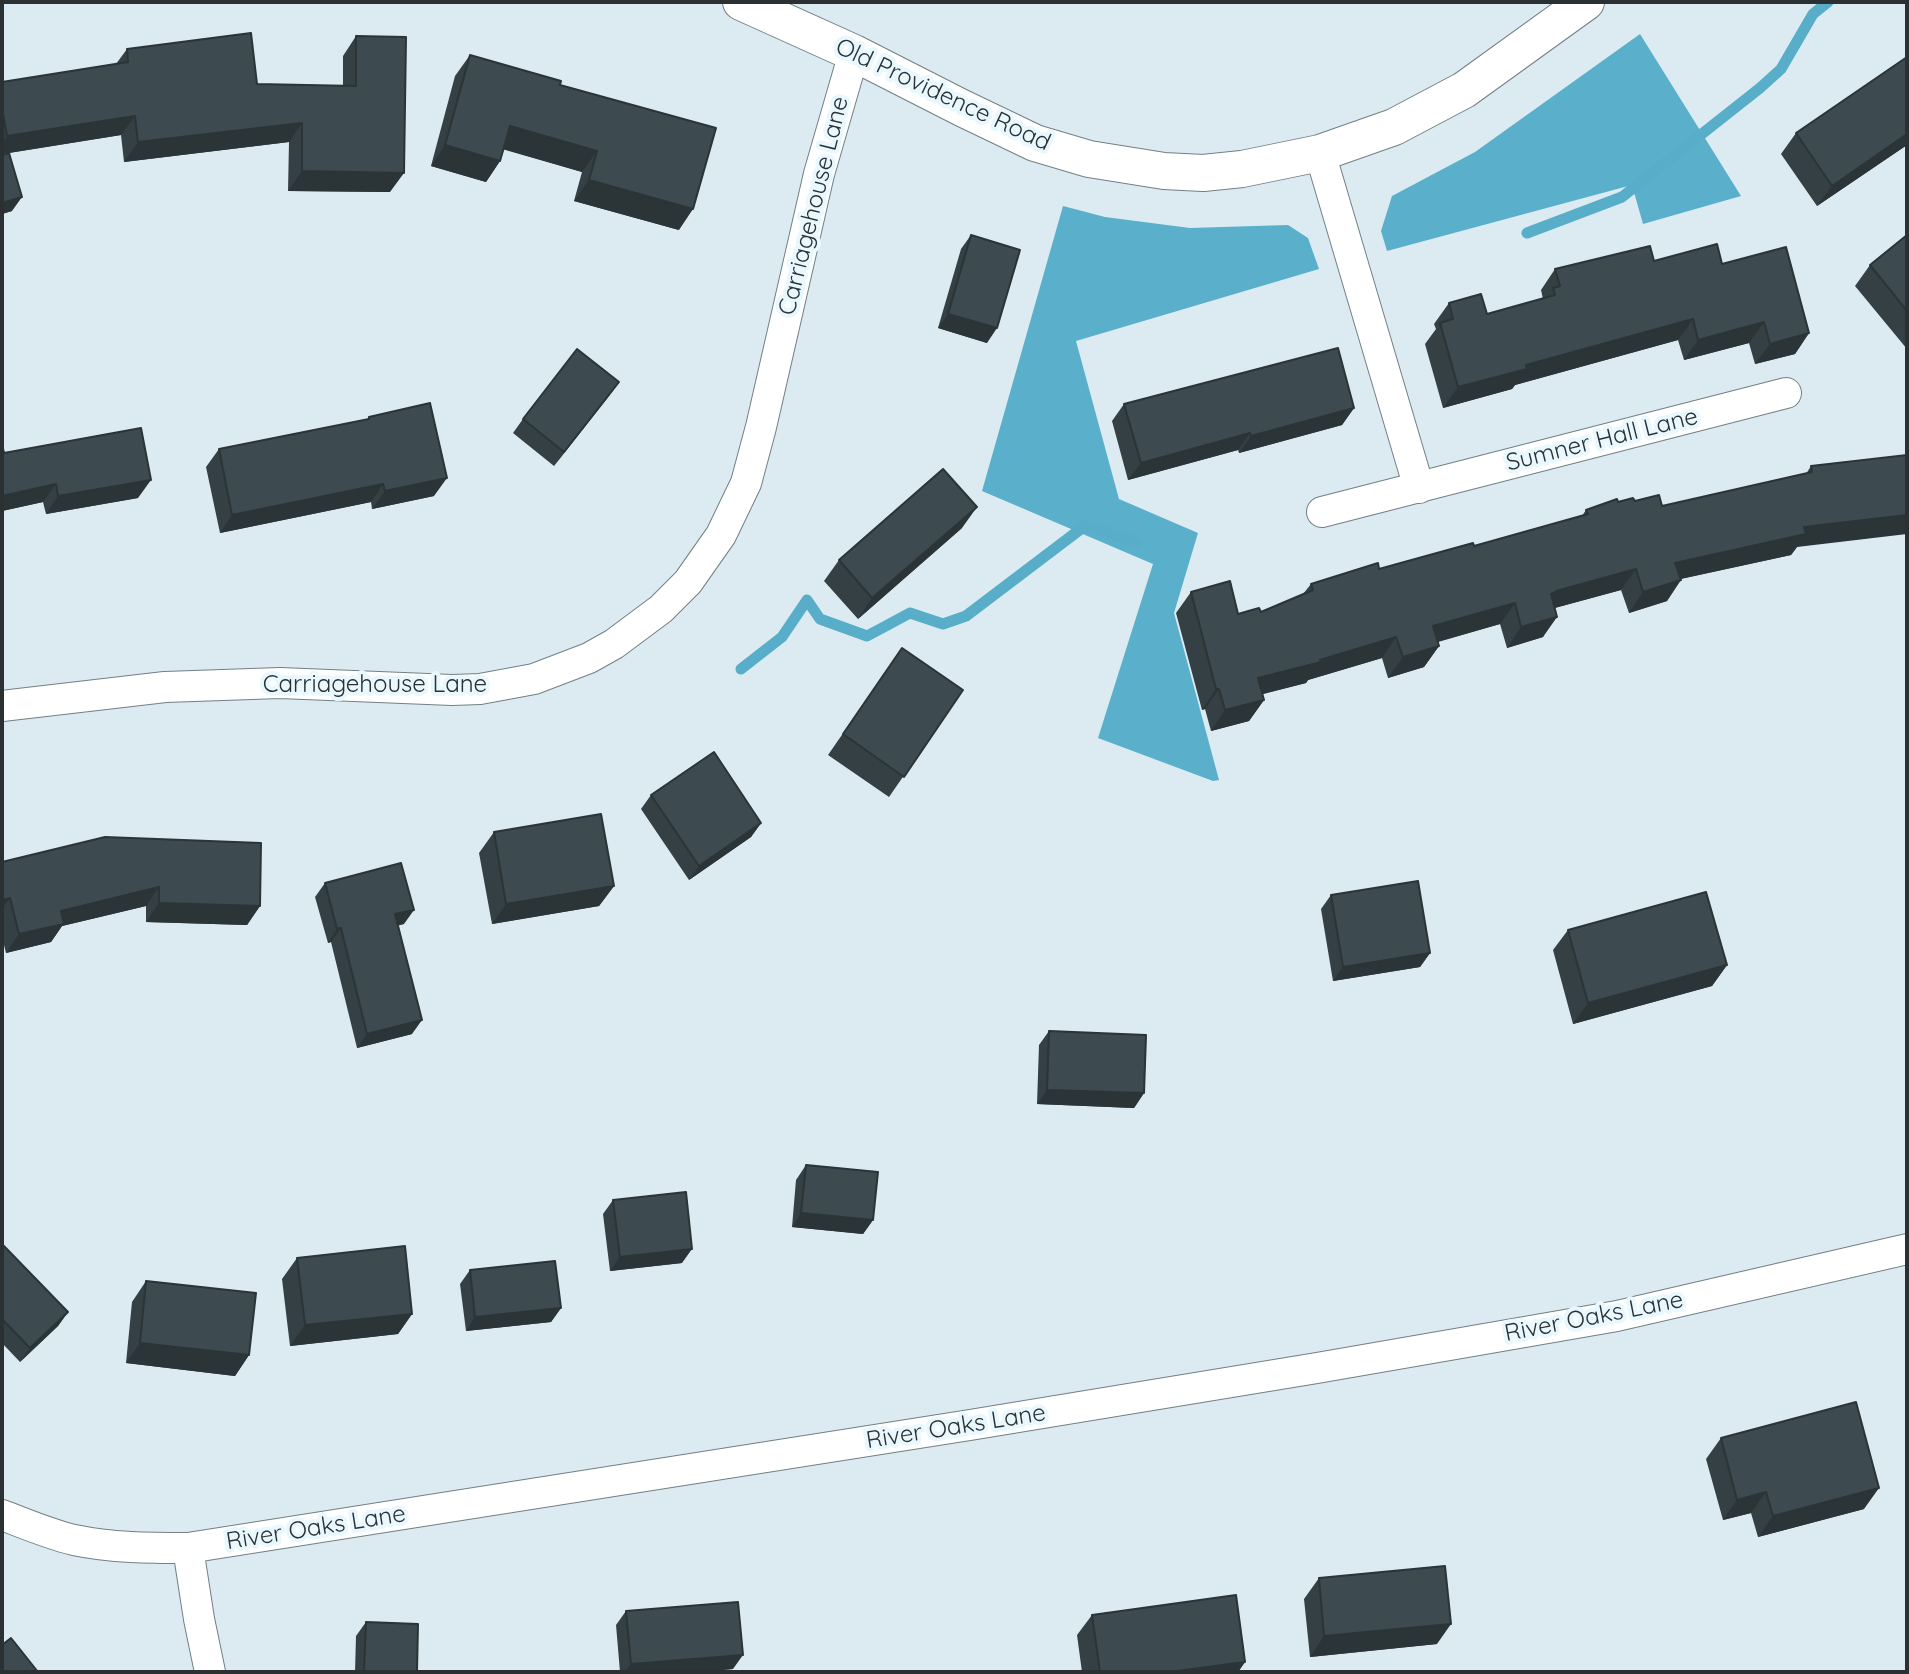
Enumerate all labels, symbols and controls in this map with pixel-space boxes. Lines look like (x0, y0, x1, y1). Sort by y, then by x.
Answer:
street label: Old Providence Road (831, 32, 1055, 158)
street label: Carriagehouse Lane (773, 94, 855, 318)
street label: Sumner Hall Lane (1503, 402, 1701, 478)
street label: Carriagehouse Lane (263, 671, 487, 699)
street label: River Oaks Lane (1502, 1286, 1686, 1348)
street label: River Oaks Lane (864, 1399, 1048, 1455)
street label: River Oaks Lane (224, 1500, 408, 1556)

